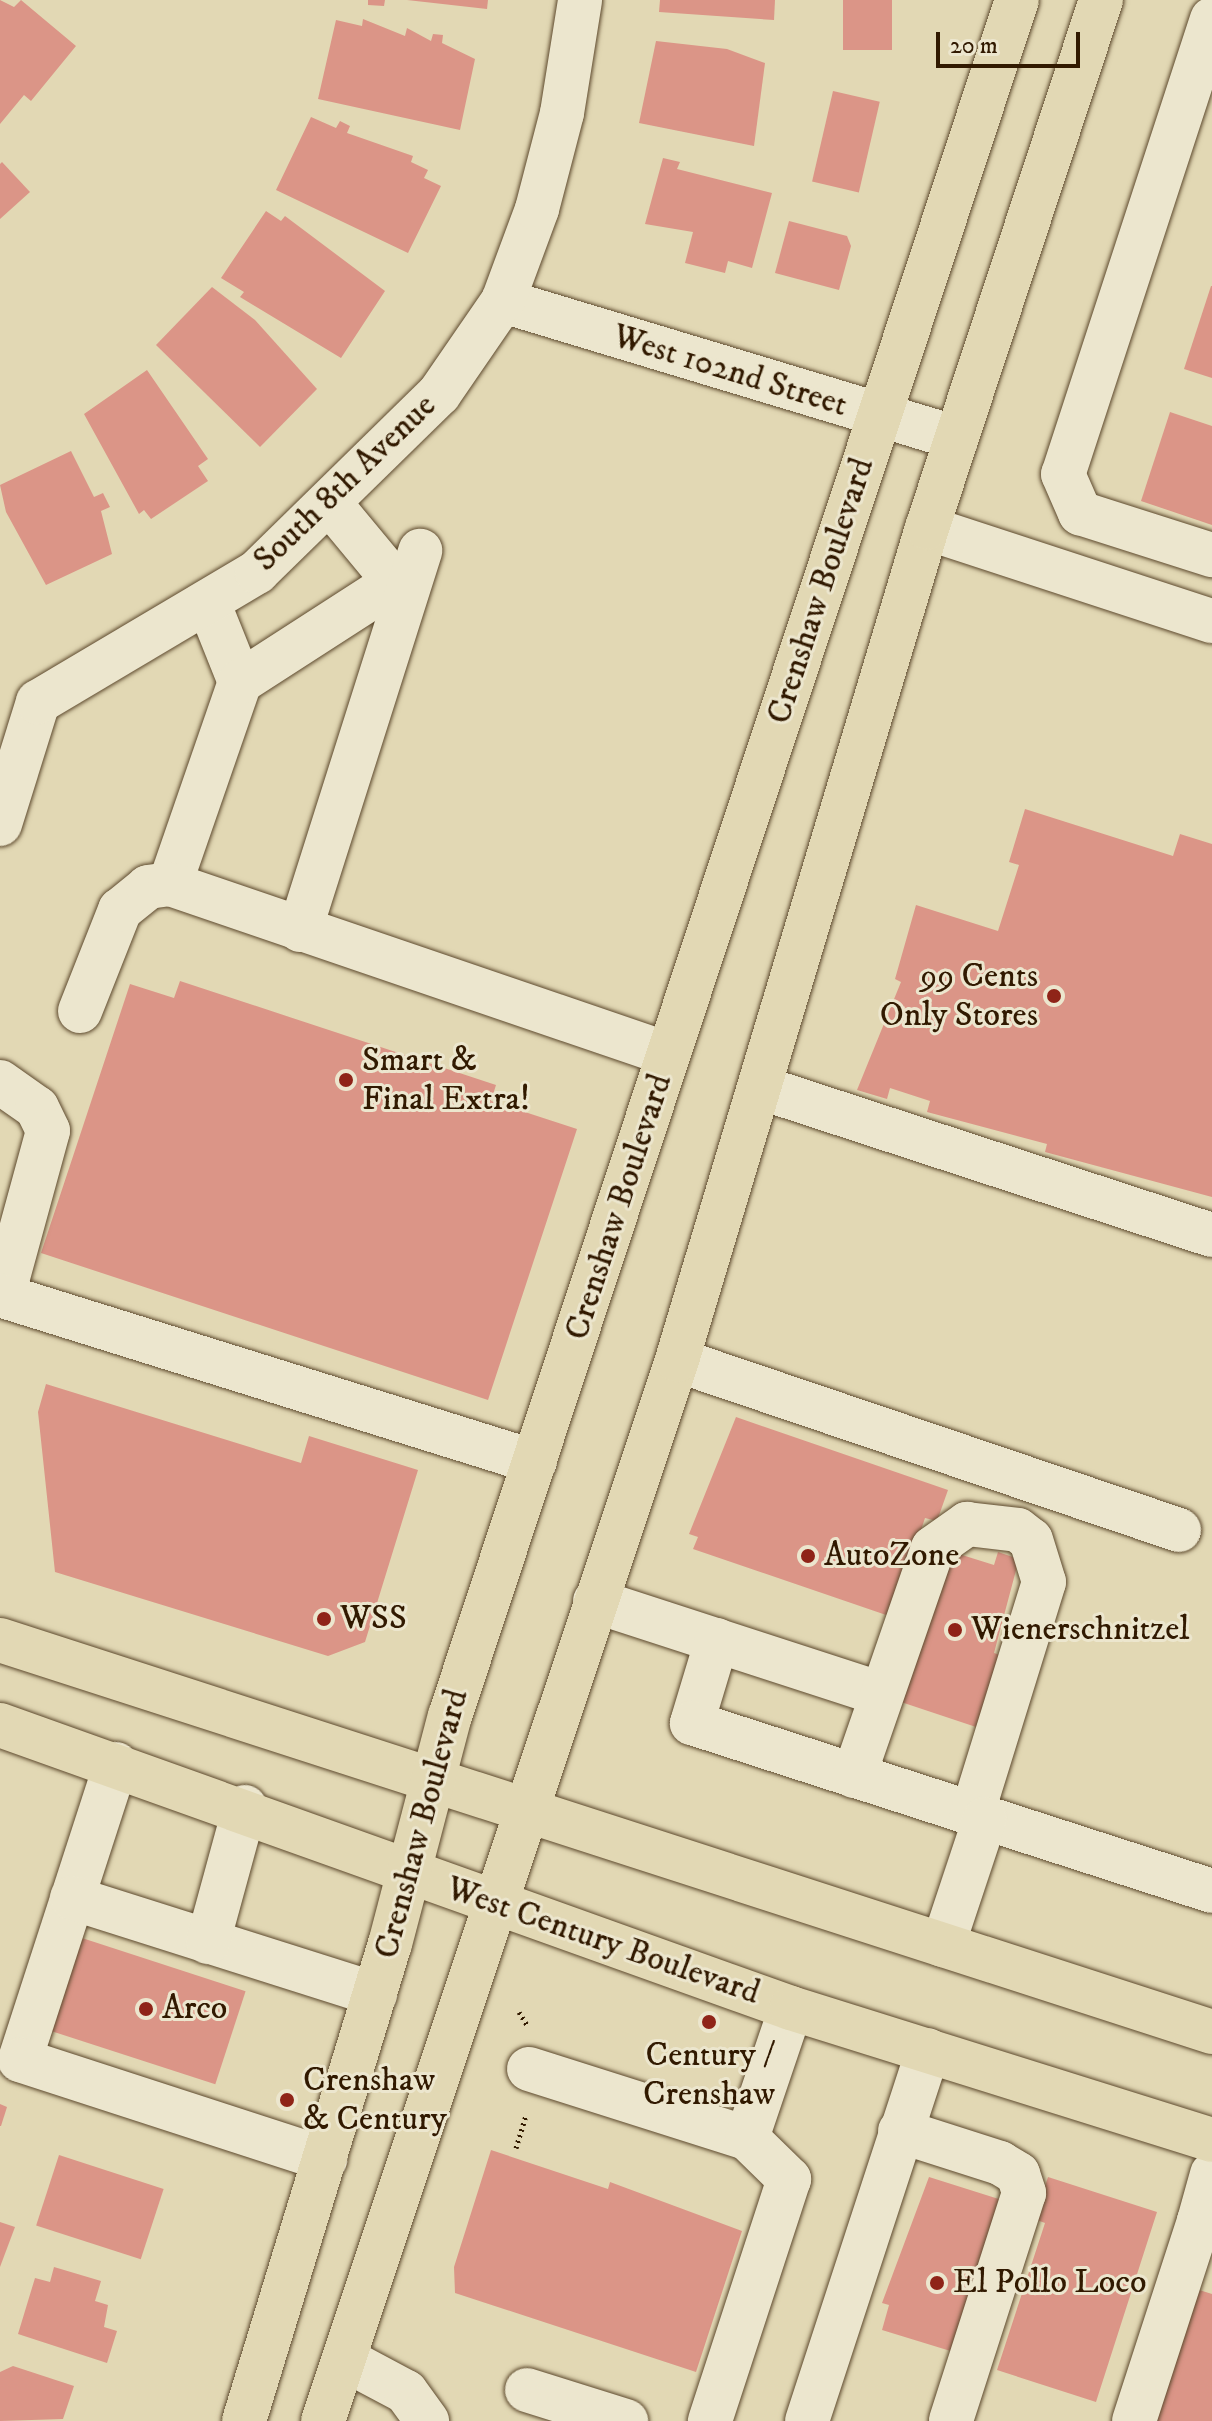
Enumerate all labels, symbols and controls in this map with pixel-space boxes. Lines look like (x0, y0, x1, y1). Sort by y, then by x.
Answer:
scale bar (940, 16, 1084, 66)
text: 20 m (950, 31, 998, 61)
street label: West 102nd Street (608, 316, 852, 426)
street label: South 8th Avenue (245, 386, 445, 580)
street label: Crenshaw Boulevard (759, 453, 883, 729)
place label: 99 Cents Only Stores (880, 956, 1038, 1036)
marker: 99 Cents Only Stores (1045, 987, 1063, 1005)
place label: Smart & Final Extra! (362, 1040, 530, 1120)
street label: Crenshaw Boulevard (557, 1069, 681, 1345)
marker: Smart & Final Extra! (337, 1071, 355, 1089)
place label: AutoZone (824, 1536, 959, 1576)
marker: AutoZone (799, 1547, 817, 1565)
place label: WSS (340, 1599, 407, 1639)
marker: WSS (315, 1610, 333, 1628)
place label: Wienerschnitzel (971, 1610, 1189, 1650)
marker: Wienerschnitzel (946, 1621, 964, 1639)
street label: Crenshaw Boulevard (366, 1685, 478, 1963)
street label: West Century Boulevard (441, 1868, 765, 2014)
place label: Arco (162, 1989, 227, 2029)
marker: Arco (137, 2000, 155, 2018)
marker: Century / Crenshaw (700, 2013, 718, 2031)
place label: Century / Crenshaw (643, 2035, 775, 2114)
place label: Crenshaw & Century (303, 2060, 447, 2140)
marker: Crenshaw & Century (278, 2091, 296, 2109)
place label: El Pollo Loco (953, 2263, 1146, 2303)
marker: El Pollo Loco (928, 2274, 946, 2292)

